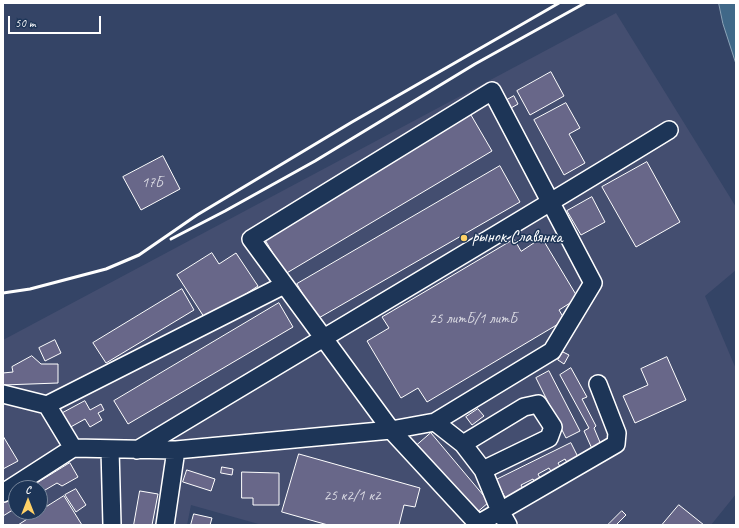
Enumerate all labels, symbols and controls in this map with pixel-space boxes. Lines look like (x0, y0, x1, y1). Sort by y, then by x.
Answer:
scale bar (10, 8, 103, 34)
text: 50 m (15, 15, 35, 31)
house number: 17Б (141, 174, 163, 192)
place label: рынок Славянка (472, 228, 562, 248)
marker: рынок Славянка (459, 233, 469, 243)
house number: 25 литБ/1 литБ (429, 310, 517, 328)
north arrow (8, 480, 48, 520)
text: С (25, 482, 31, 496)
house number: 25 к2/1 к2 (323, 487, 381, 505)

